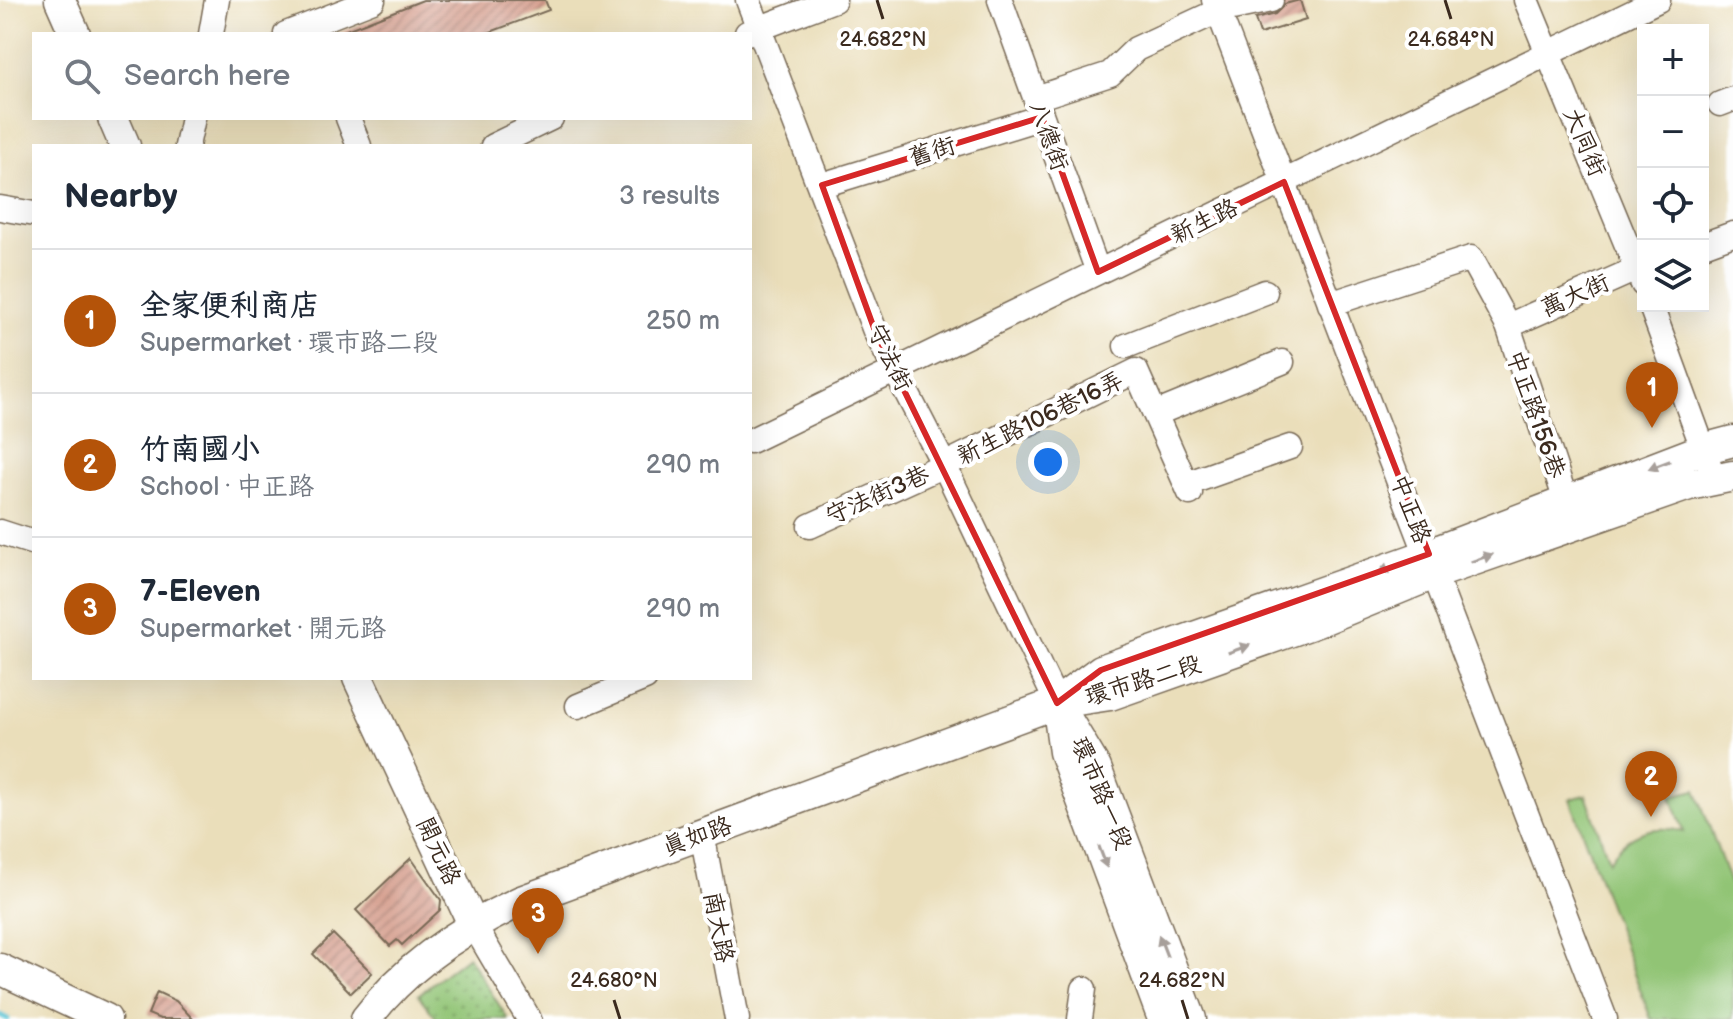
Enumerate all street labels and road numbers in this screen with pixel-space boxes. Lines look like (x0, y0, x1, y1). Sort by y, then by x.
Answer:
street label: 八德街 (1023, 97, 1074, 175)
street label: 大同街 (1557, 103, 1612, 181)
street label: 舊街 (905, 131, 959, 172)
street label: 新生路 (1166, 193, 1243, 250)
street label: 萬大街 (1536, 268, 1614, 323)
street label: 守法街 (861, 319, 918, 396)
street label: 中正路156巷 (1500, 346, 1571, 482)
street label: 新生路106巷16弄 (952, 366, 1128, 471)
street label: 守法街3巷 (821, 460, 934, 531)
street label: 中正路 (1384, 470, 1437, 548)
street label: 環市路二段 (1082, 649, 1205, 712)
street label: 環市路一段 (1065, 732, 1138, 854)
street label: 真如路 (658, 811, 736, 862)
street label: 開元路 (410, 812, 467, 890)
street label: 南大路 (697, 889, 740, 965)

